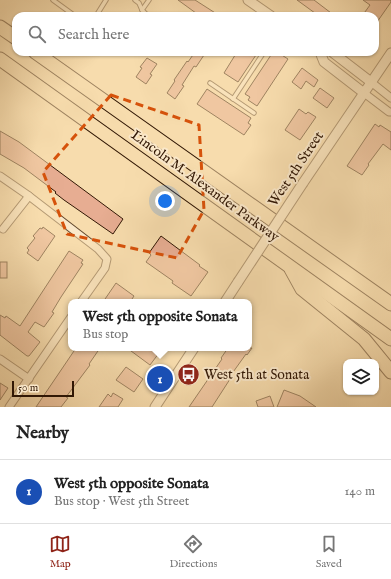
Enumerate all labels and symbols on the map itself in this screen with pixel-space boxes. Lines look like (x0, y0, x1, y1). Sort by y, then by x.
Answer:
street label: Lincoln M. Alexander Parkway (127, 126, 283, 246)
street label: West 5th Street (264, 128, 328, 210)
your location (155, 191, 175, 211)
bus stop icon: West 5th at Sonata (176, 362, 202, 388)
pin: 1 (147, 364, 173, 394)
place label: West 5th at Sonata (204, 366, 310, 384)
scale bar (12, 379, 74, 398)

